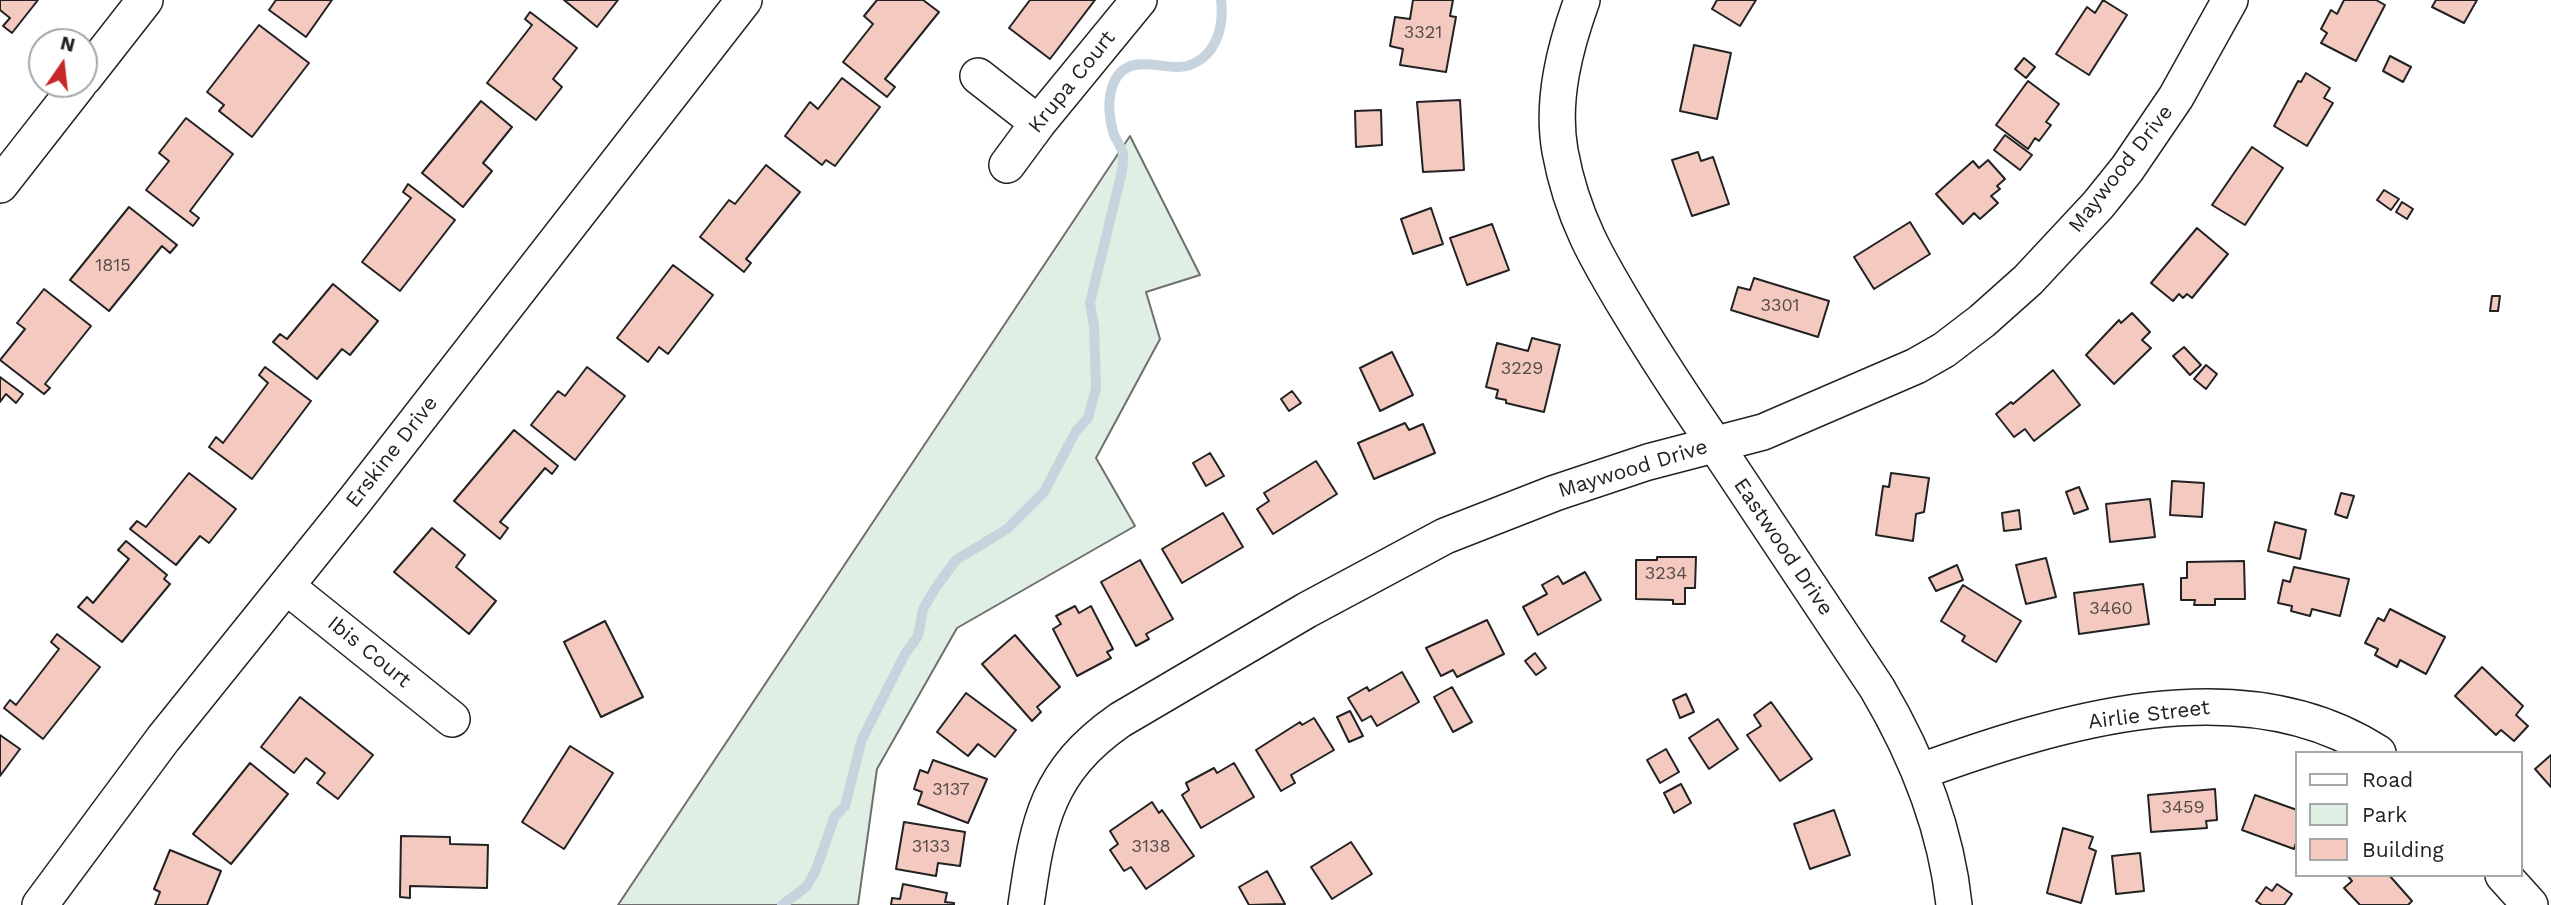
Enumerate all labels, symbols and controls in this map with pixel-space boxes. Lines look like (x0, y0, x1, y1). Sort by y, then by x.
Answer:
house number: 3321 (1404, 22, 1442, 44)
street label: Krupa Court (1023, 26, 1121, 138)
north arrow (28, 28, 98, 98)
text: N (58, 31, 77, 57)
street label: Maywood Drive (2063, 100, 2179, 238)
house number: 1815 (95, 255, 131, 277)
house number: 3301 (1760, 295, 1800, 317)
house number: 3229 (1501, 358, 1543, 380)
street label: Erskine Drive (341, 391, 443, 513)
street label: Maywood Drive (1555, 434, 1711, 504)
street label: Eastwood Drive (1728, 474, 1838, 620)
house number: 3234 (1645, 563, 1687, 585)
house number: 3460 (2089, 598, 2133, 620)
street label: Ibis Court (322, 611, 416, 693)
street label: Airlie Street (2087, 695, 2211, 735)
legend (2296, 751, 2523, 877)
text: Road (2362, 767, 2413, 792)
house number: 3137 (932, 779, 970, 801)
house number: 3459 (2161, 797, 2205, 819)
text: Park (2362, 802, 2407, 827)
house number: 3133 (912, 836, 950, 858)
house number: 3138 (1131, 836, 1171, 858)
text: Building (2362, 837, 2444, 862)

